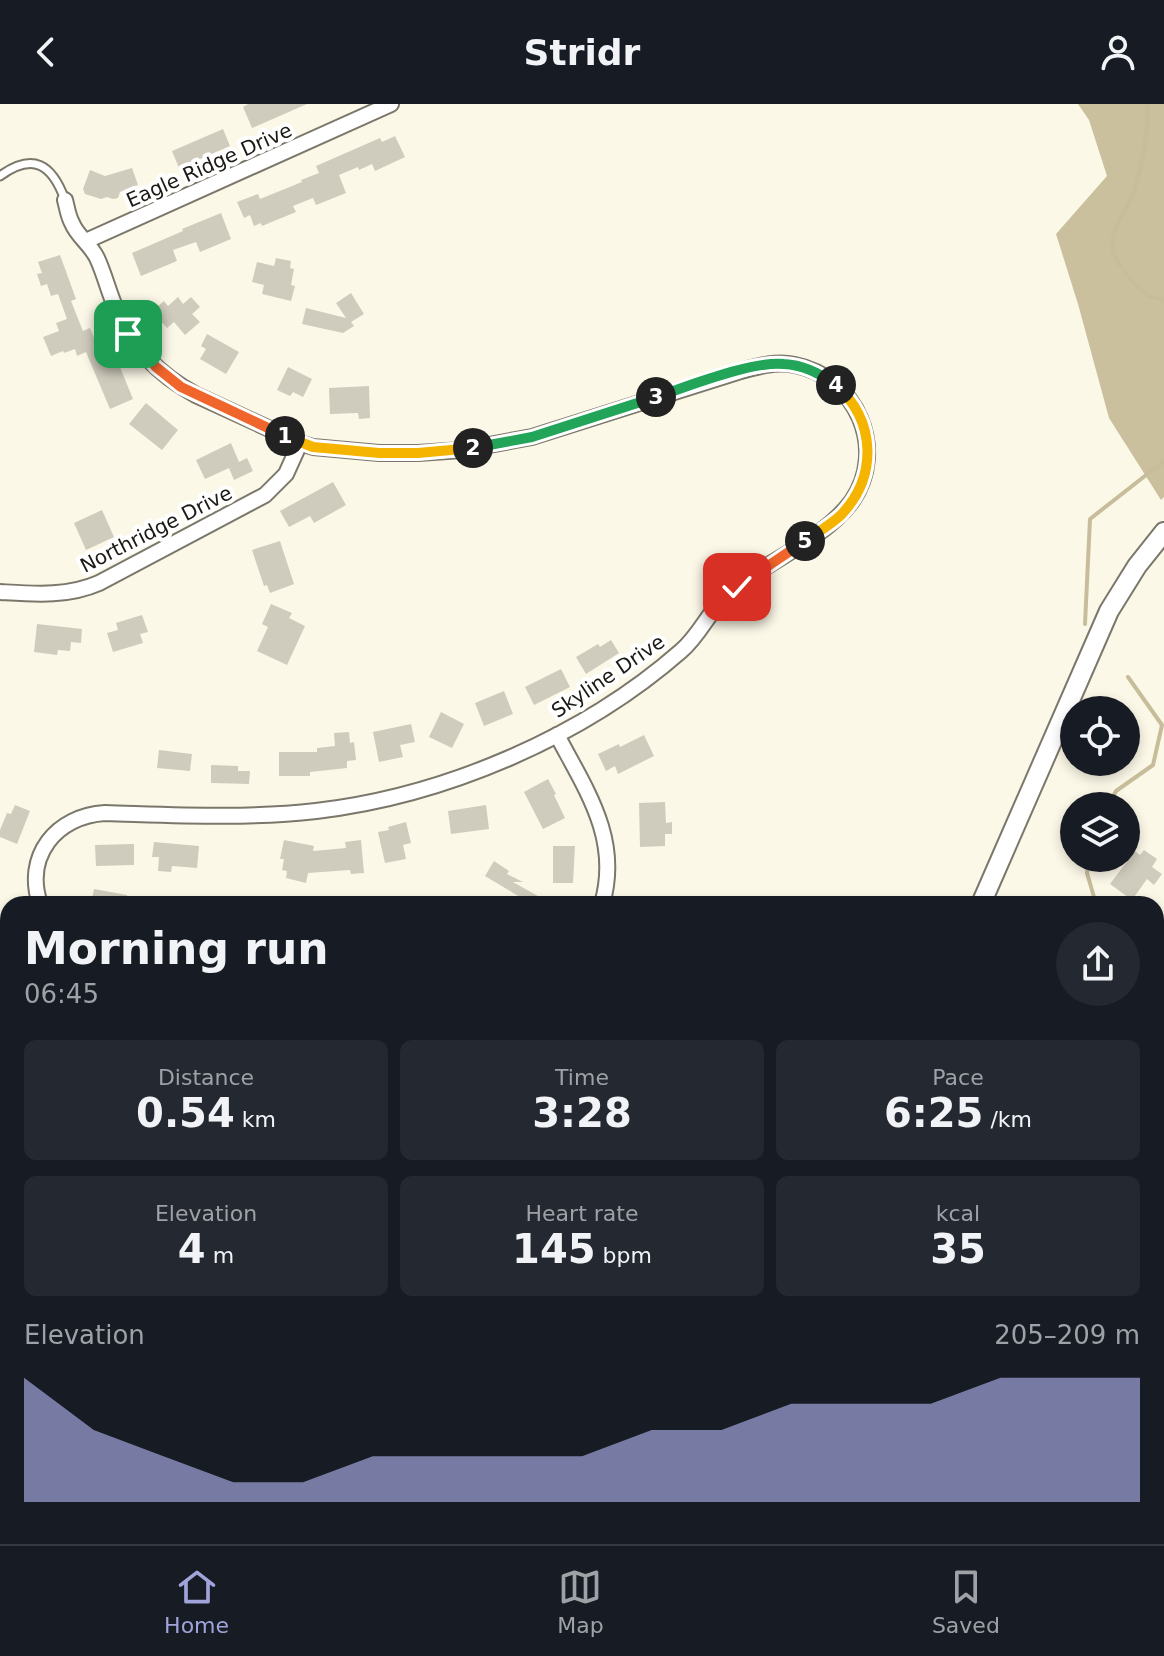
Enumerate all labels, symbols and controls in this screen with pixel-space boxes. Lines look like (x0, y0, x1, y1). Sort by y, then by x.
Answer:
icon: back (24, 30, 68, 74)
icon: person (1096, 30, 1140, 74)
text: Stridr (524, 32, 640, 73)
street label: Eagle Ridge Drive (123, 118, 295, 212)
pin (94, 300, 162, 368)
icon: arrive (106, 312, 150, 356)
pin: 4 (816, 365, 856, 405)
text: 4 (828, 372, 844, 397)
pin: 3 (636, 377, 676, 417)
text: 3 (648, 384, 664, 409)
pin: 1 (265, 416, 305, 456)
text: 1 (277, 423, 293, 448)
pin: 2 (453, 428, 493, 468)
text: 2 (465, 435, 481, 460)
street label: Northridge Drive (76, 480, 236, 578)
pin: 5 (785, 521, 825, 561)
text: 5 (797, 528, 813, 553)
pin (703, 553, 771, 621)
icon: check (715, 565, 759, 609)
street label: Skyline Drive (547, 629, 669, 723)
map controls (1060, 696, 1140, 872)
button: locate (1060, 696, 1140, 776)
button: layers (1060, 792, 1140, 872)
button: share (1056, 922, 1140, 1006)
text: Morning run (24, 923, 329, 974)
text: 06:45 (24, 979, 99, 1009)
text: Distance (158, 1065, 254, 1090)
text: Time (555, 1065, 609, 1090)
text: Pace (932, 1065, 984, 1090)
text: 0.54 (136, 1090, 235, 1136)
text: 3:28 (532, 1090, 632, 1136)
text: 6:25 (884, 1090, 983, 1136)
text: km (235, 1107, 276, 1132)
text: /km (983, 1107, 1032, 1132)
text: Elevation (155, 1201, 257, 1226)
text: Heart rate (526, 1201, 638, 1226)
text: kcal (936, 1201, 980, 1226)
text: 4 (178, 1226, 206, 1272)
text: 145 (512, 1226, 596, 1272)
text: 35 (930, 1226, 986, 1272)
text: m (206, 1243, 234, 1268)
text: bpm (596, 1243, 652, 1268)
text: Elevation (24, 1320, 145, 1350)
text: 205–209 m (994, 1320, 1140, 1350)
tab: Home (164, 1565, 229, 1638)
tab: Map (557, 1565, 604, 1638)
tab: Saved (932, 1565, 1000, 1638)

